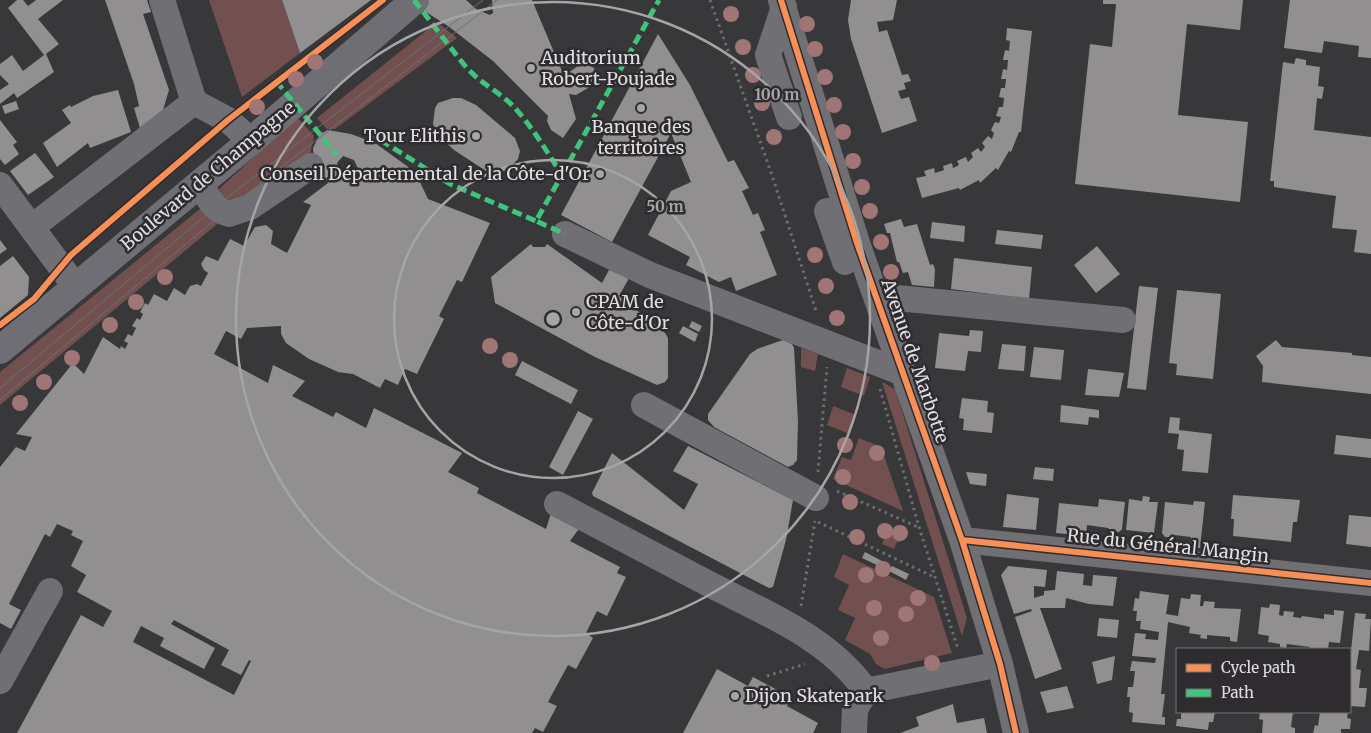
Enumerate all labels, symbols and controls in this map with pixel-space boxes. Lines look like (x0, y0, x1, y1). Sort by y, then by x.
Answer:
place label: Auditorium Robert-Poujade (540, 46, 675, 90)
marker: Auditorium Robert-Poujade (525, 62, 537, 74)
text: 100 m (755, 85, 799, 104)
street label: Boulevard de Champagne (116, 96, 300, 255)
marker: Banque des territoires (635, 102, 647, 114)
place label: Banque des territoires (592, 115, 691, 159)
place label: Tour Elithis (364, 124, 466, 147)
marker: Tour Elithis (470, 130, 482, 142)
place label: Conseil Départemental de la Côte-d'Or (260, 162, 590, 185)
marker: Conseil Départemental de la Côte-d'Or (594, 168, 606, 180)
text: 50 m (646, 197, 684, 216)
street label: Avenue de Marbotte (876, 275, 954, 446)
place label: CPAM de Côte-d'Or (586, 290, 670, 334)
marker: CPAM de Côte-d'Or (570, 306, 582, 318)
centre of rings (544, 310, 562, 328)
street label: Rue du Général Mangin (1066, 523, 1270, 568)
legend (1176, 648, 1351, 713)
text: Cycle path (1221, 658, 1296, 677)
text: Path (1221, 683, 1254, 702)
place label: Dijon Skatepark (745, 684, 884, 707)
marker: Dijon Skatepark (729, 690, 741, 702)

